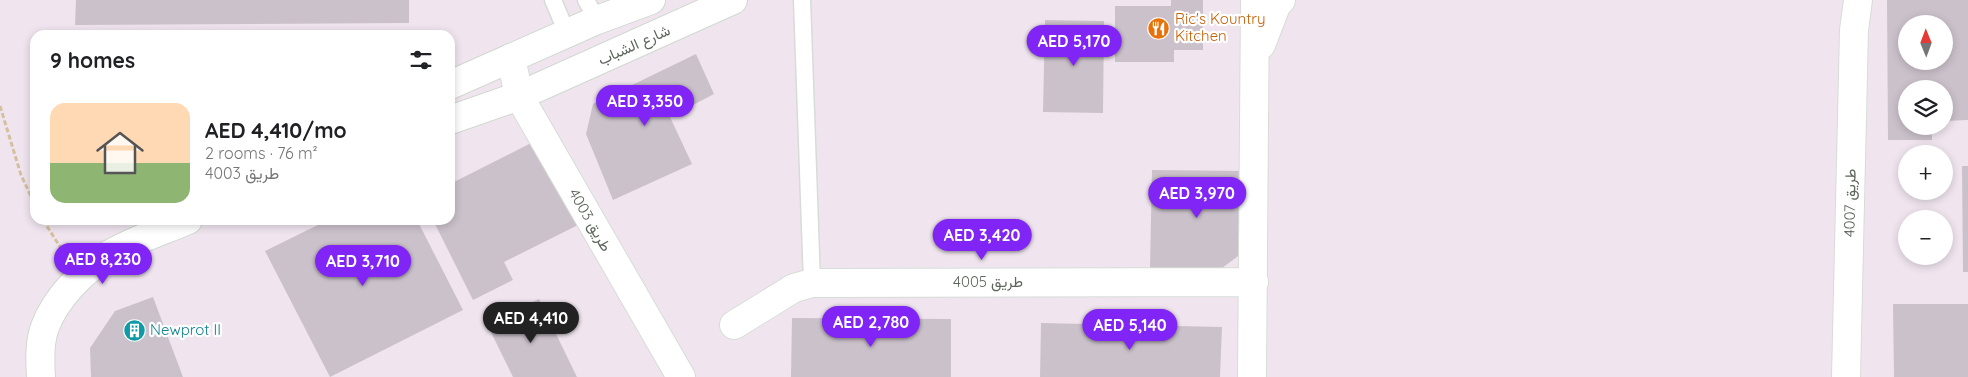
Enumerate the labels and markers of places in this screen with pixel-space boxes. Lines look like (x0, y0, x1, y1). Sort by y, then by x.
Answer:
place label: Ric's Kountry Kitchen (1175, 9, 1266, 45)
restaurant icon: Ric's Kountry Kitchen (1147, 16, 1171, 40)
pin: AED 5,170 (1017, 24, 1131, 67)
pin: AED 3,350 (588, 84, 702, 127)
pin: AED 3,970 (1140, 176, 1254, 219)
pin: AED 3,420 (925, 218, 1039, 261)
pin: AED 8,230 (46, 242, 160, 285)
pin: AED 3,710 (306, 244, 420, 287)
pin: AED 4,410 (474, 302, 588, 344)
pin: AED 2,780 (814, 306, 928, 348)
pin: AED 5,140 (1073, 308, 1187, 351)
building icon: Newprot II (122, 318, 146, 342)
place label: Newprot II (150, 320, 221, 339)

